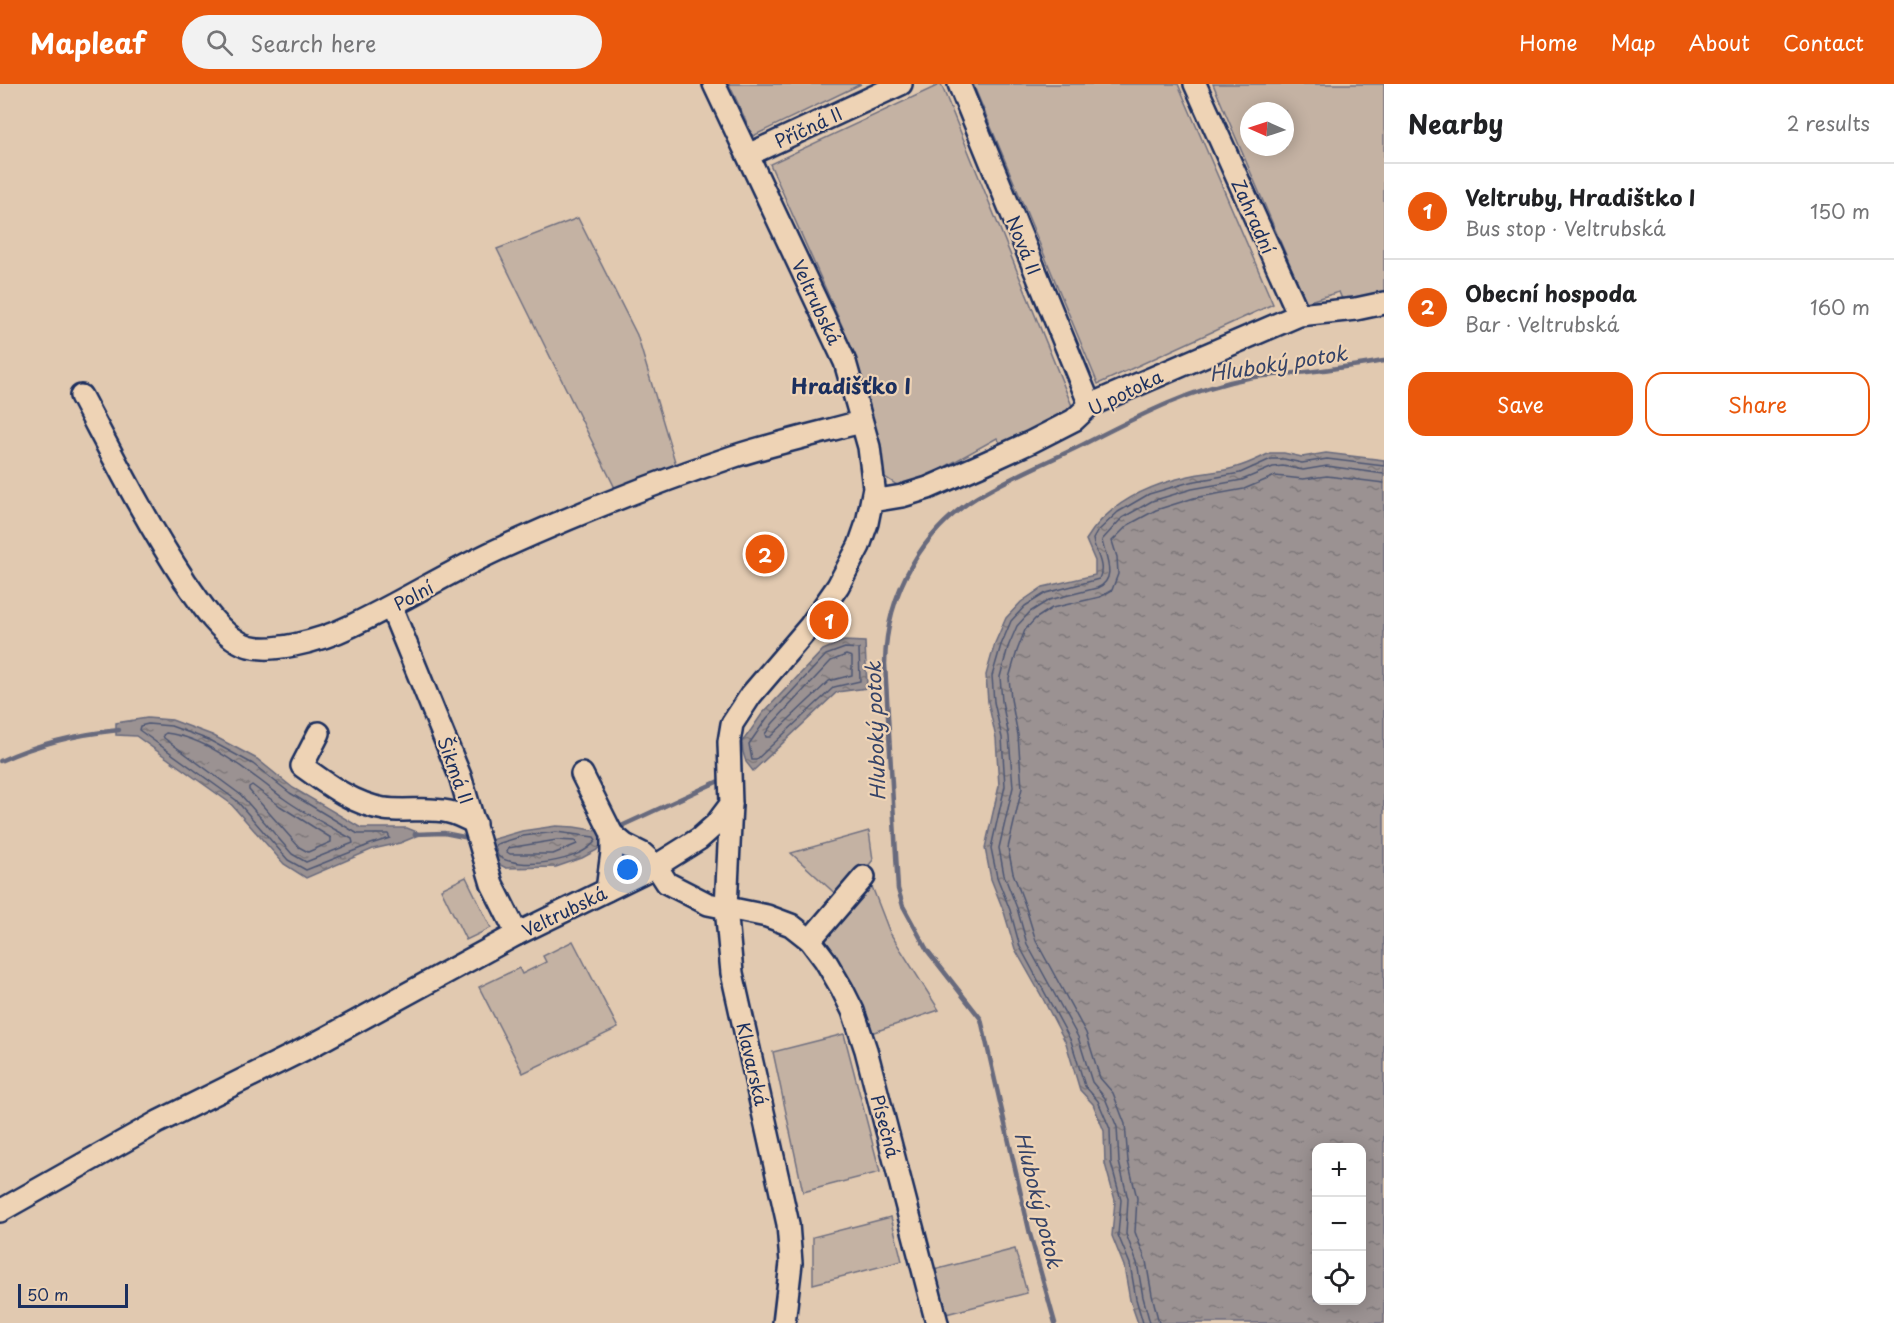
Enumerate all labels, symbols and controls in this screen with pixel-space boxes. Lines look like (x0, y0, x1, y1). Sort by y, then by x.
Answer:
search box (182, 15, 602, 69)
text: Mapleaf (30, 21, 146, 64)
icon: search (203, 26, 236, 59)
text: Search here (251, 26, 376, 59)
text: Home (1519, 26, 1578, 58)
text: Map (1611, 26, 1656, 58)
text: About (1689, 26, 1750, 58)
text: Contact (1783, 26, 1864, 58)
street label: Příčná II (770, 100, 846, 154)
north arrow (1240, 102, 1294, 156)
text: Nearby (1408, 104, 1503, 143)
text: 2 results (1787, 108, 1870, 138)
street label: Zahradní (1226, 174, 1283, 258)
text: Veltruby, Hradištko I (1465, 180, 1696, 213)
text: 1 (1423, 196, 1432, 226)
text: 150 m (1810, 196, 1870, 226)
street label: Nová II (1000, 211, 1048, 279)
text: Bus stop · Veltrubská (1465, 213, 1666, 243)
street label: Veltrubská (785, 255, 849, 350)
text: Obecní hospoda (1465, 276, 1637, 309)
text: 2 (1420, 292, 1435, 322)
text: 160 m (1810, 292, 1870, 322)
text: Bar · Veltrubská (1465, 309, 1619, 339)
water label: Hluboký potok (1207, 337, 1350, 389)
street label: U potoka (1083, 362, 1168, 422)
district label: Hradišťko I (791, 369, 911, 401)
button: Save (1408, 372, 1633, 436)
button: Share (1645, 372, 1870, 436)
pin: 2 (746, 532, 784, 576)
street label: Polní (388, 573, 438, 617)
pin: 1 (810, 598, 848, 642)
water label: Hluboký potok (858, 660, 892, 801)
street label: Šikmá II (431, 732, 481, 808)
your location (613, 855, 642, 884)
street label: Veltrubská (517, 879, 612, 943)
street label: Klavarská (730, 1020, 776, 1109)
street label: Písečná (865, 1091, 908, 1161)
water label: Hluboký potok (1008, 1129, 1071, 1272)
map controls (1312, 1143, 1366, 1305)
button: + (1312, 1143, 1366, 1197)
button: − (1312, 1197, 1366, 1251)
button: locate (1312, 1251, 1366, 1305)
scale bar (18, 1281, 128, 1308)
text: 50 m (27, 1282, 68, 1306)

